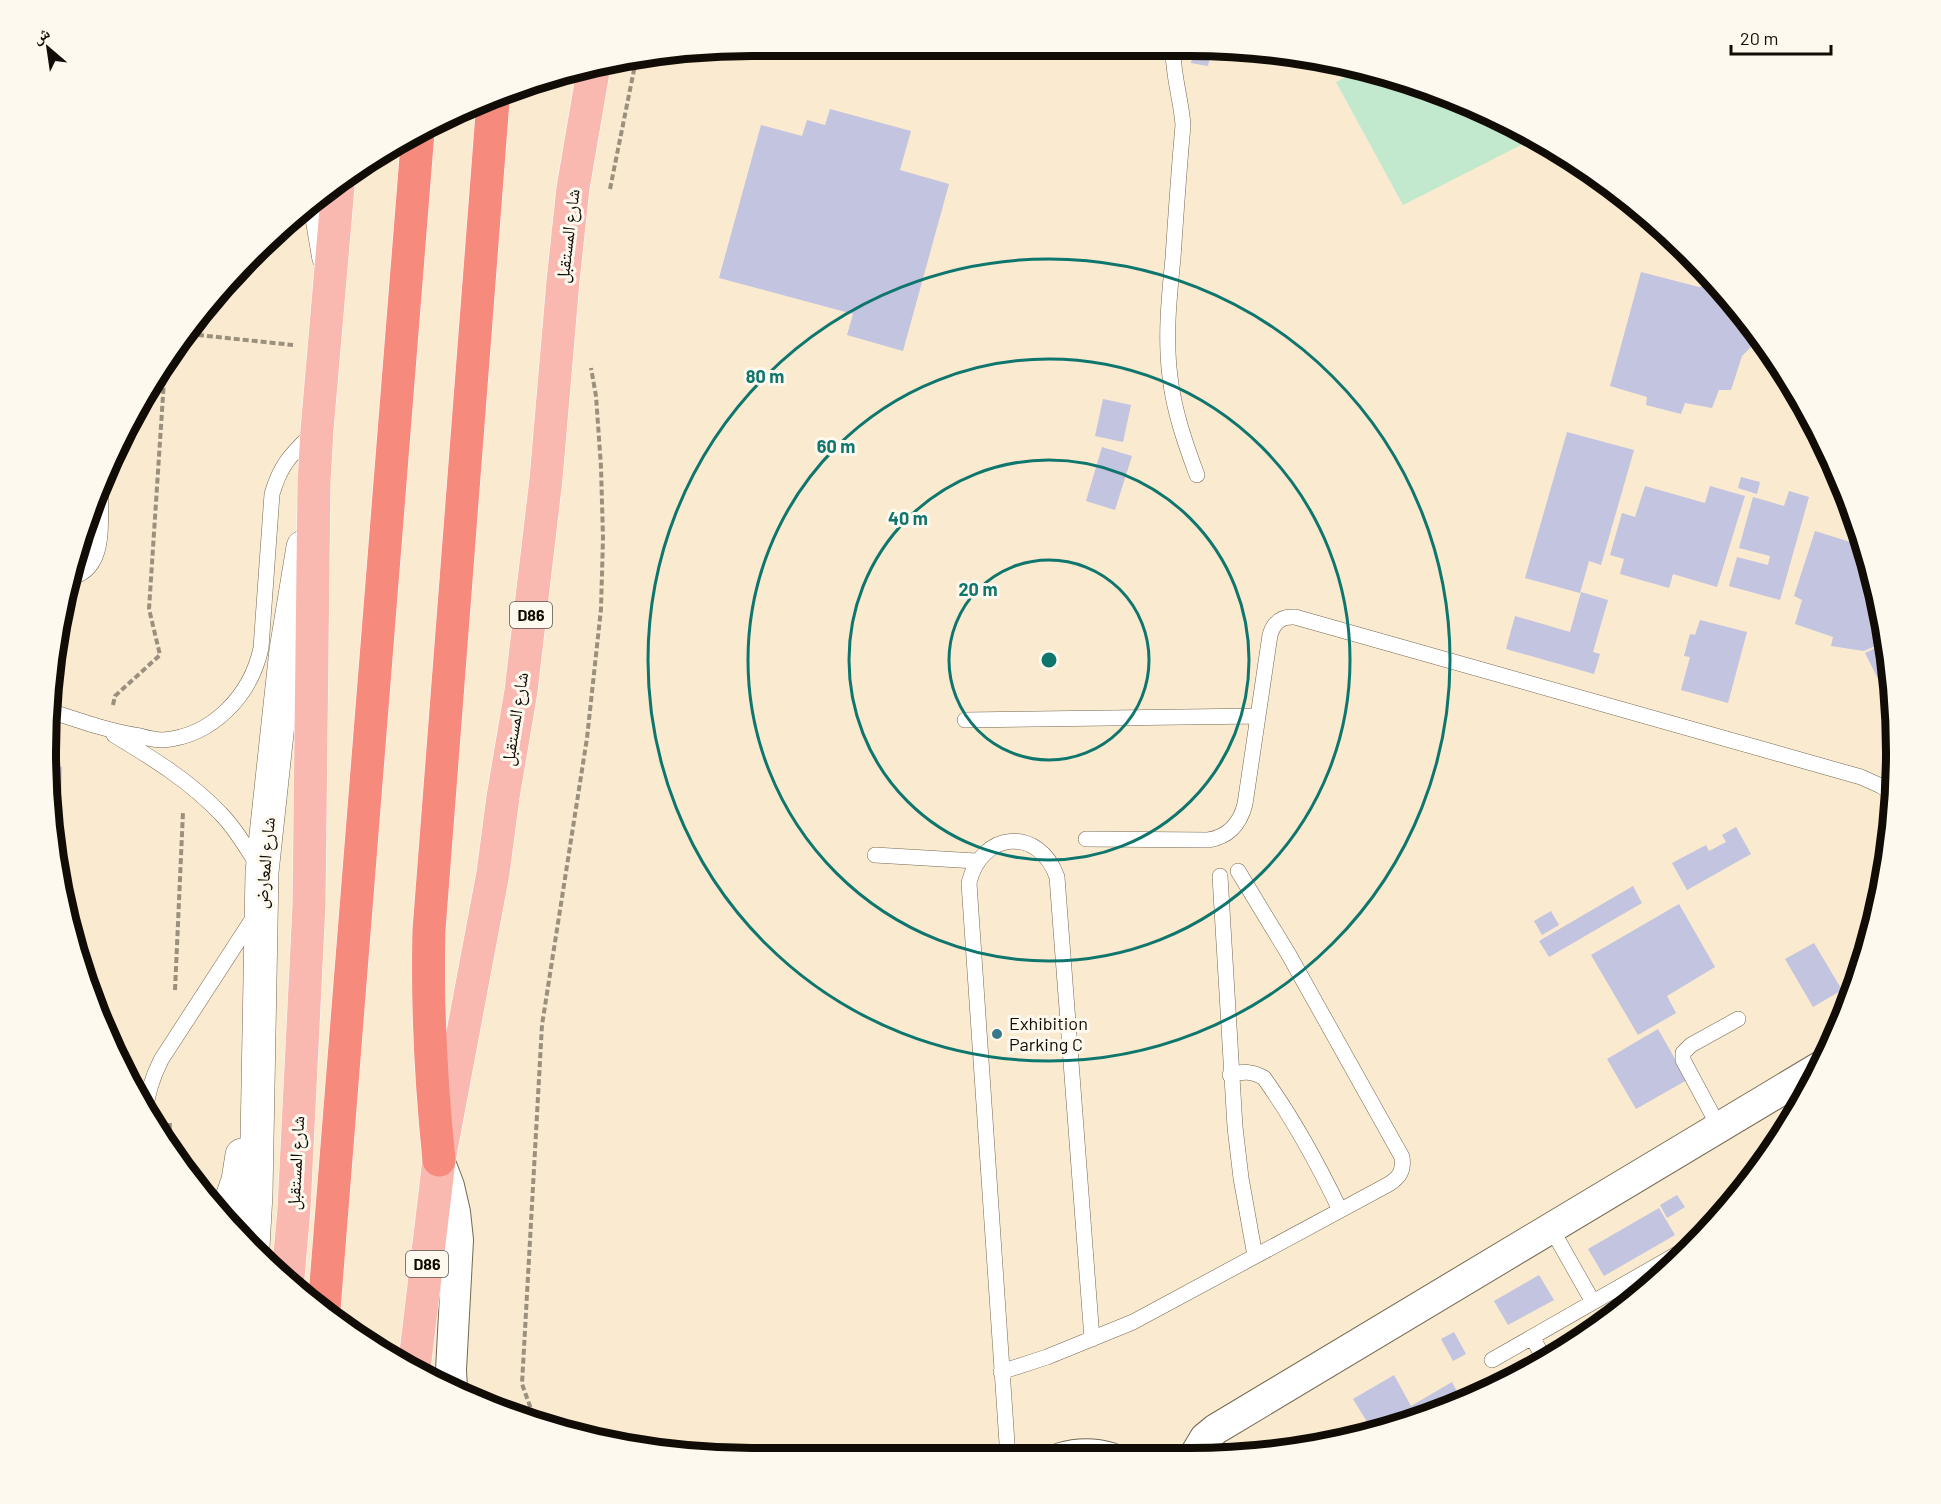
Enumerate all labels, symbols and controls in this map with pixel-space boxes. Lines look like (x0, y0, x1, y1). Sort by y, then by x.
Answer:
north arrow (18, 18, 78, 78)
scale bar (1731, 18, 1832, 56)
text: ش (28, 22, 53, 48)
text: 20 m (1740, 27, 1778, 49)
street label: شارع المستقبل (550, 188, 585, 284)
text: 80 m (746, 365, 784, 387)
text: 60 m (817, 435, 855, 457)
text: 40 m (888, 507, 928, 529)
text: 20 m (959, 578, 997, 600)
road number: D86 (510, 602, 552, 628)
centre of rings (1039, 650, 1059, 670)
street label: شارع المستقبل (496, 670, 533, 767)
street label: شارع المعارض (249, 816, 280, 910)
place label: Exhibition Parking C (1009, 1012, 1088, 1055)
marker: Exhibition Parking C (990, 1027, 1004, 1041)
street label: شارع المستقبل (282, 1115, 309, 1211)
road number: D86 (406, 1251, 448, 1277)

